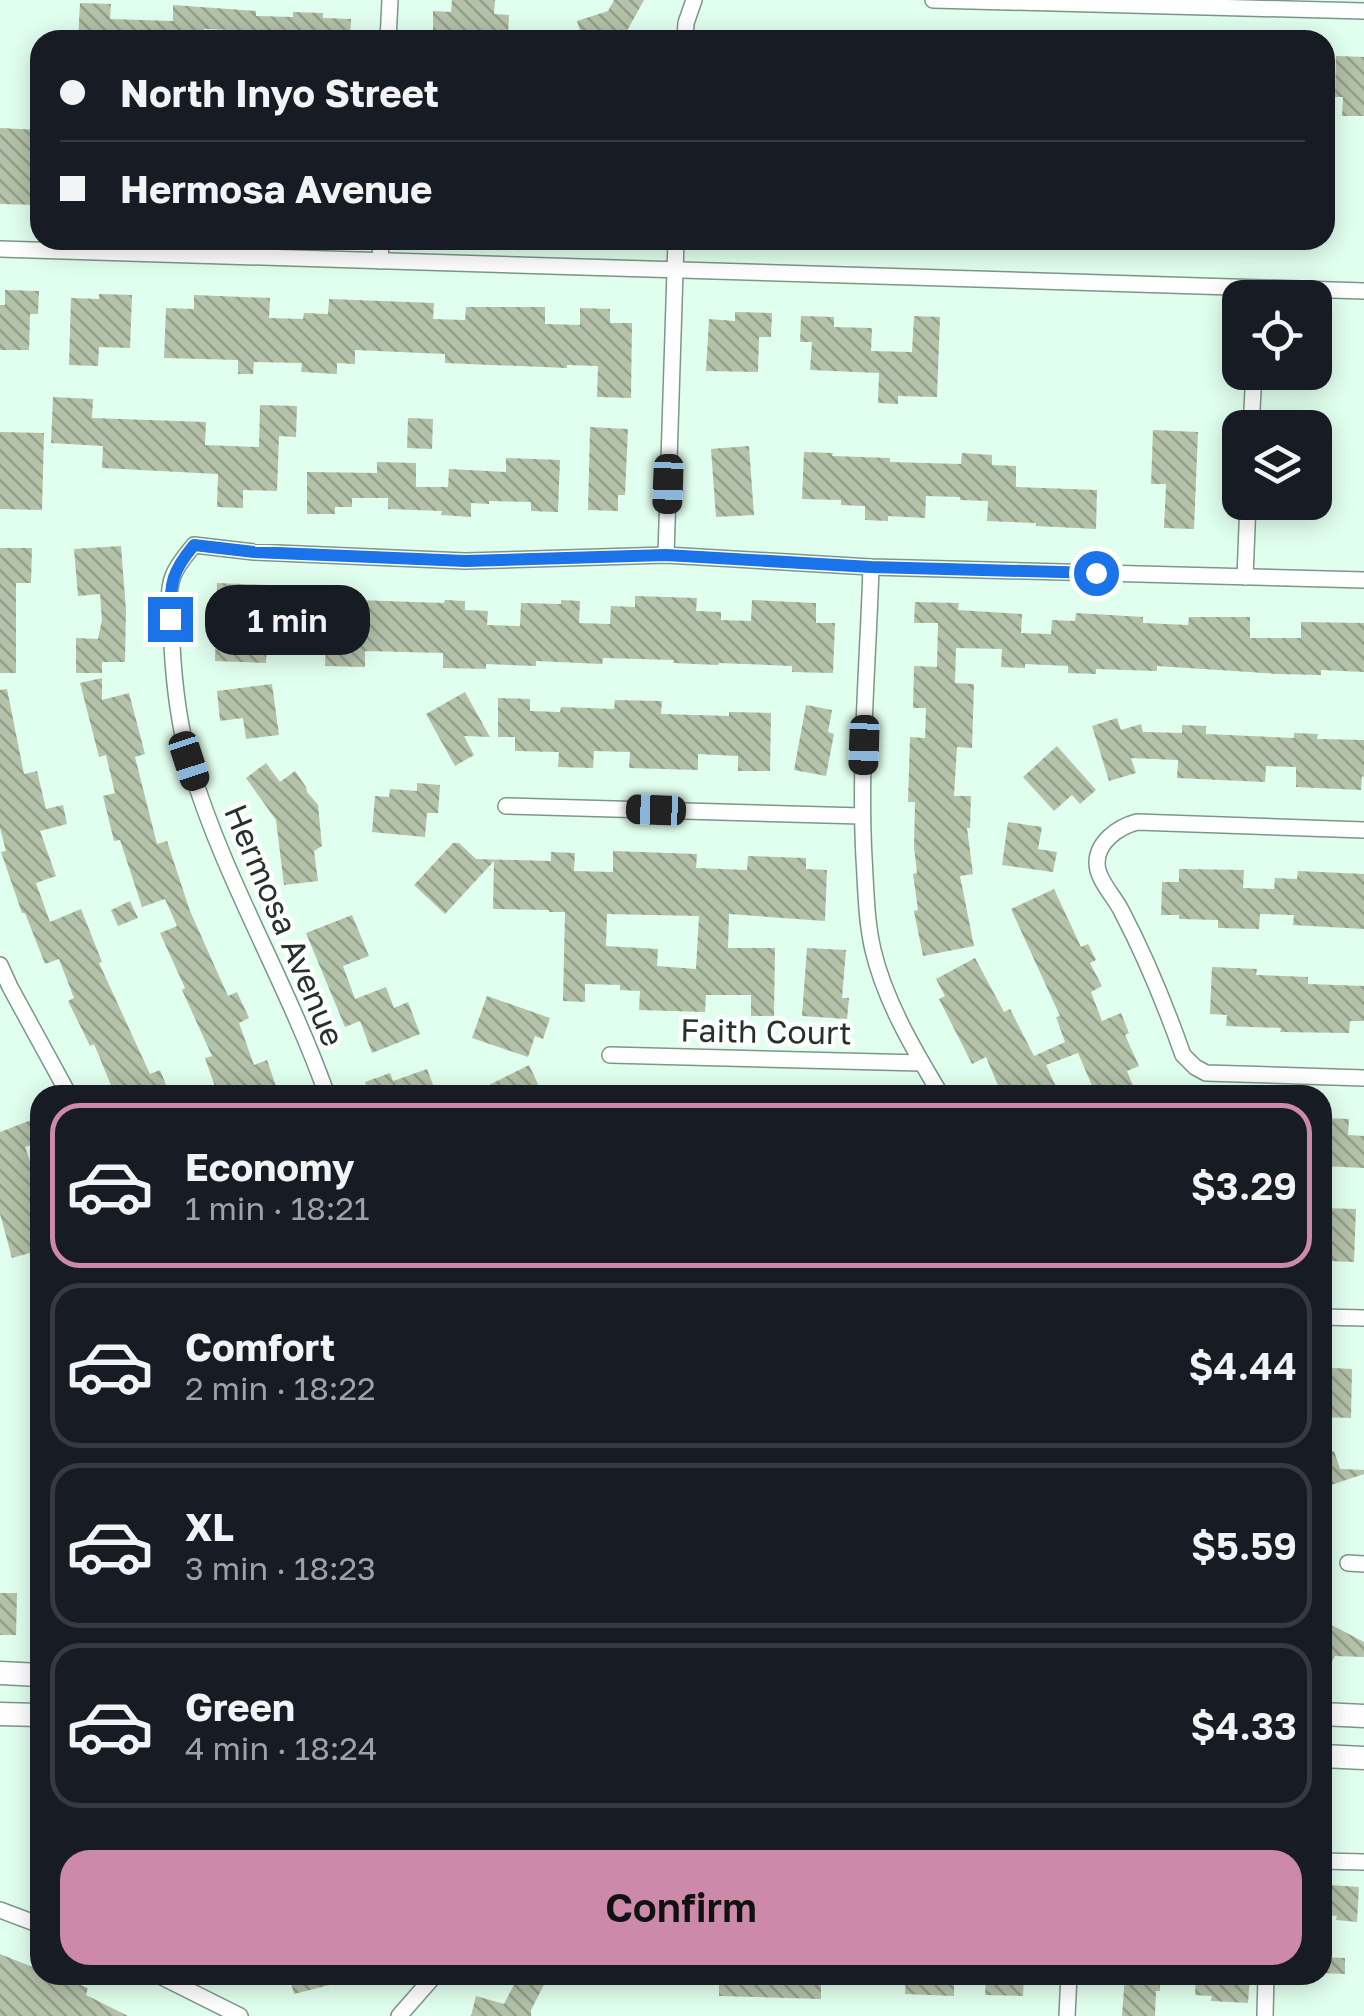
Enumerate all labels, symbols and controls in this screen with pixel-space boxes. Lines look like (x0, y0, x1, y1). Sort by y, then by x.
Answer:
text: North Inyo Street (120, 70, 439, 115)
text: Hermosa Avenue (120, 166, 432, 211)
map controls (1222, 280, 1332, 520)
button: locate (1222, 280, 1332, 390)
button: layers (1222, 410, 1332, 520)
car (652, 453, 684, 515)
route start (1074, 551, 1119, 596)
callout: 1 min (205, 584, 370, 654)
route end (148, 597, 193, 642)
text: 1 min (247, 601, 328, 639)
car (848, 714, 880, 776)
car (165, 728, 213, 794)
car (625, 794, 687, 826)
street label: Hermosa Avenue (217, 798, 353, 1052)
street label: Faith Court (680, 1011, 852, 1051)
icon: car (65, 1141, 155, 1231)
text: Economy (185, 1144, 354, 1189)
text: $3.29 (1191, 1163, 1297, 1208)
text: 1 min · 18:21 (185, 1189, 369, 1227)
icon: car (65, 1321, 155, 1411)
text: Comfort (185, 1324, 335, 1369)
text: $4.44 (1189, 1343, 1297, 1388)
text: 2 min · 18:22 (185, 1369, 376, 1407)
icon: car (65, 1501, 155, 1591)
text: XL (185, 1504, 234, 1549)
text: $5.59 (1191, 1523, 1297, 1568)
text: 3 min · 18:23 (185, 1549, 376, 1587)
icon: car (65, 1681, 155, 1771)
text: Green (185, 1684, 295, 1729)
text: $4.33 (1190, 1703, 1297, 1748)
text: 4 min · 18:24 (185, 1729, 377, 1767)
button: Confirm (60, 1850, 1302, 1965)

